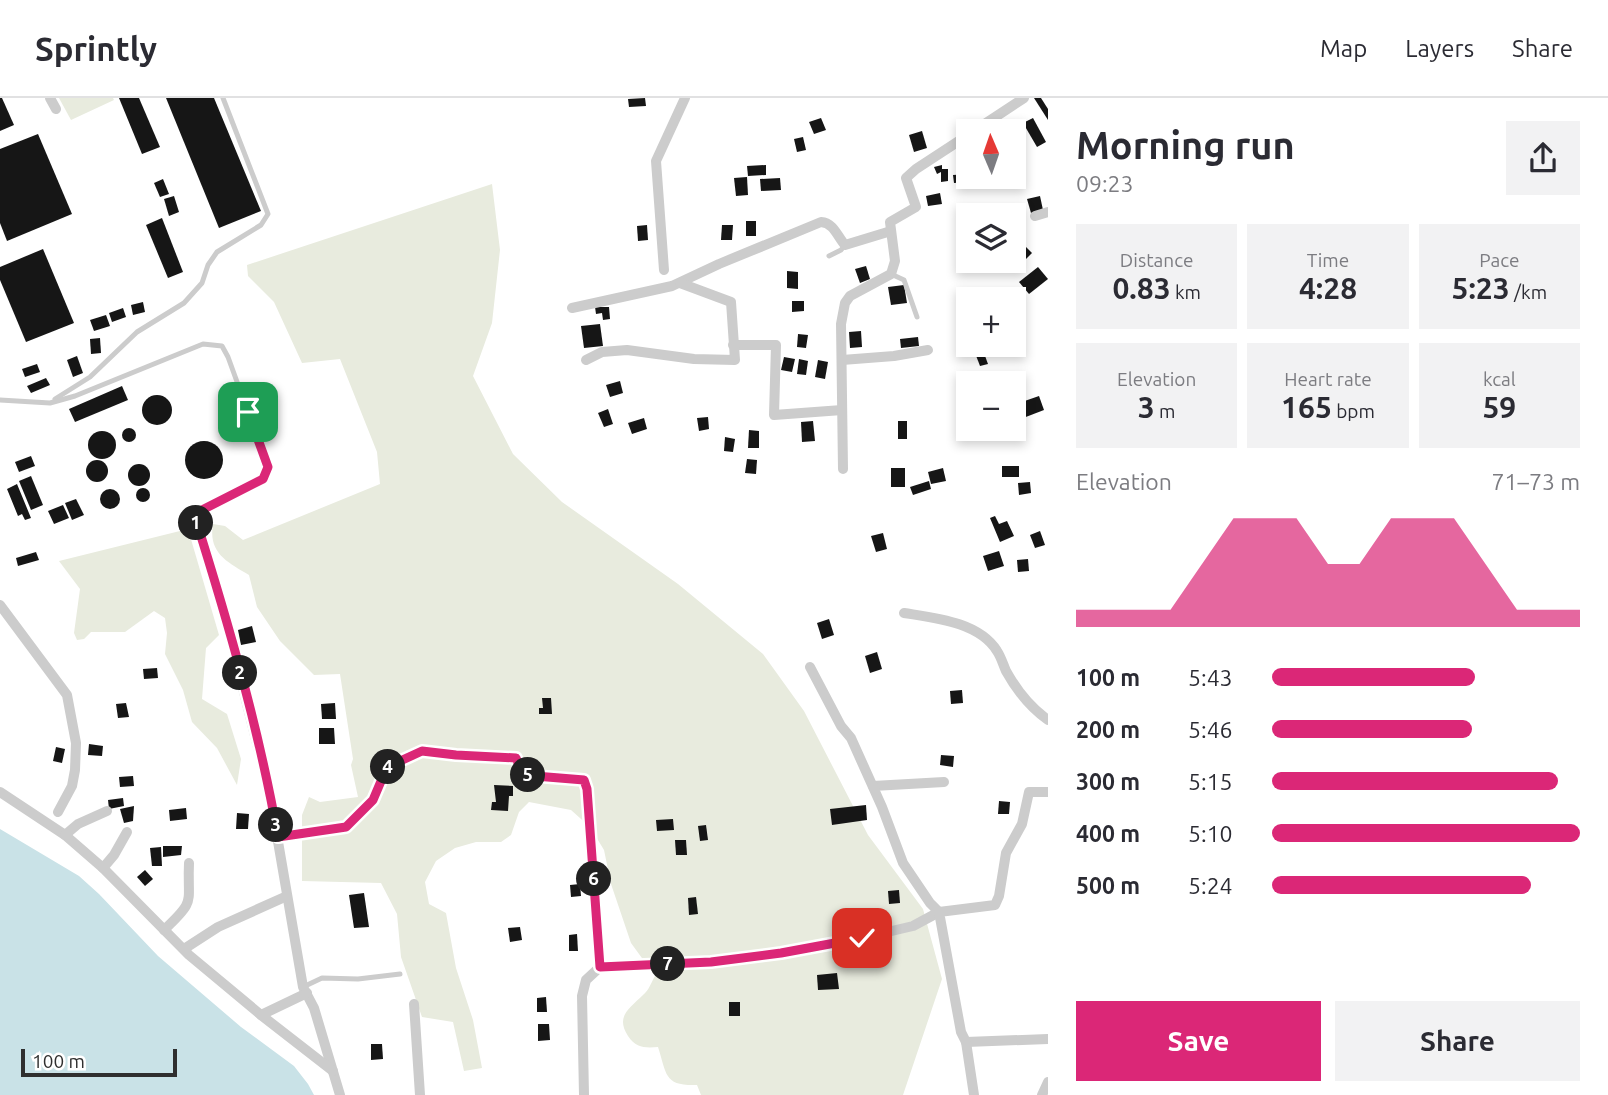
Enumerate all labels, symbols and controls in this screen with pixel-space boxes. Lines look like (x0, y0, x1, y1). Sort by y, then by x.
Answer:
text: Sprintly (35, 30, 157, 67)
text: Map (1320, 35, 1367, 62)
text: Layers (1405, 35, 1474, 62)
text: Share (1512, 35, 1573, 62)
north arrow (956, 119, 1026, 189)
map controls (956, 119, 1026, 441)
button: share (1506, 121, 1580, 195)
text: Morning run (1076, 124, 1295, 166)
text: 09:23 (1076, 171, 1134, 196)
button: layers (956, 203, 1026, 273)
text: Distance (1120, 249, 1193, 271)
text: Time (1307, 249, 1349, 271)
text: Pace (1479, 249, 1519, 271)
text: 0.83 (1112, 271, 1171, 305)
text: 4:28 (1299, 271, 1357, 305)
text: 5:23 (1452, 271, 1510, 305)
text: km (1171, 281, 1201, 303)
text: /km (1510, 281, 1547, 303)
button: + (956, 287, 1026, 357)
text: Elevation (1117, 368, 1196, 390)
text: Heart rate (1284, 368, 1372, 390)
text: kcal (1483, 368, 1516, 390)
button: − (956, 371, 1026, 441)
pin (218, 382, 278, 442)
text: 3 (1138, 390, 1155, 424)
text: 165 (1281, 390, 1332, 424)
text: 59 (1482, 390, 1516, 424)
icon: arrive (229, 393, 267, 431)
text: m (1155, 400, 1176, 422)
text: bpm (1332, 400, 1375, 422)
text: Elevation (1076, 469, 1172, 494)
text: 71–73 m (1492, 469, 1580, 494)
pin: 1 (178, 506, 214, 540)
text: 1 (190, 511, 201, 533)
pin: 2 (222, 656, 258, 690)
text: 2 (234, 661, 245, 683)
text: 100 m (1076, 665, 1140, 690)
text: 5:43 (1188, 665, 1233, 690)
text: 200 m (1076, 717, 1140, 742)
text: 5:46 (1188, 717, 1233, 742)
pin: 4 (370, 750, 406, 784)
text: 4 (382, 755, 393, 777)
pin: 5 (510, 758, 546, 792)
text: 5 (522, 763, 533, 785)
text: 300 m (1076, 769, 1140, 794)
text: 5:15 (1188, 769, 1233, 794)
pin: 3 (258, 808, 294, 842)
text: 3 (270, 813, 281, 835)
text: 400 m (1076, 821, 1140, 846)
text: 5:10 (1188, 821, 1233, 846)
pin: 6 (576, 862, 612, 896)
text: 6 (588, 867, 599, 889)
text: 500 m (1076, 873, 1140, 898)
text: 5:24 (1188, 873, 1233, 898)
pin (832, 908, 892, 968)
icon: check (843, 919, 881, 957)
pin: 7 (650, 946, 686, 982)
text: 7 (662, 952, 673, 974)
button: Save (1076, 1001, 1321, 1081)
button: Share (1335, 1001, 1580, 1081)
scale bar (21, 1046, 177, 1078)
text: 100 m (32, 1050, 85, 1072)

